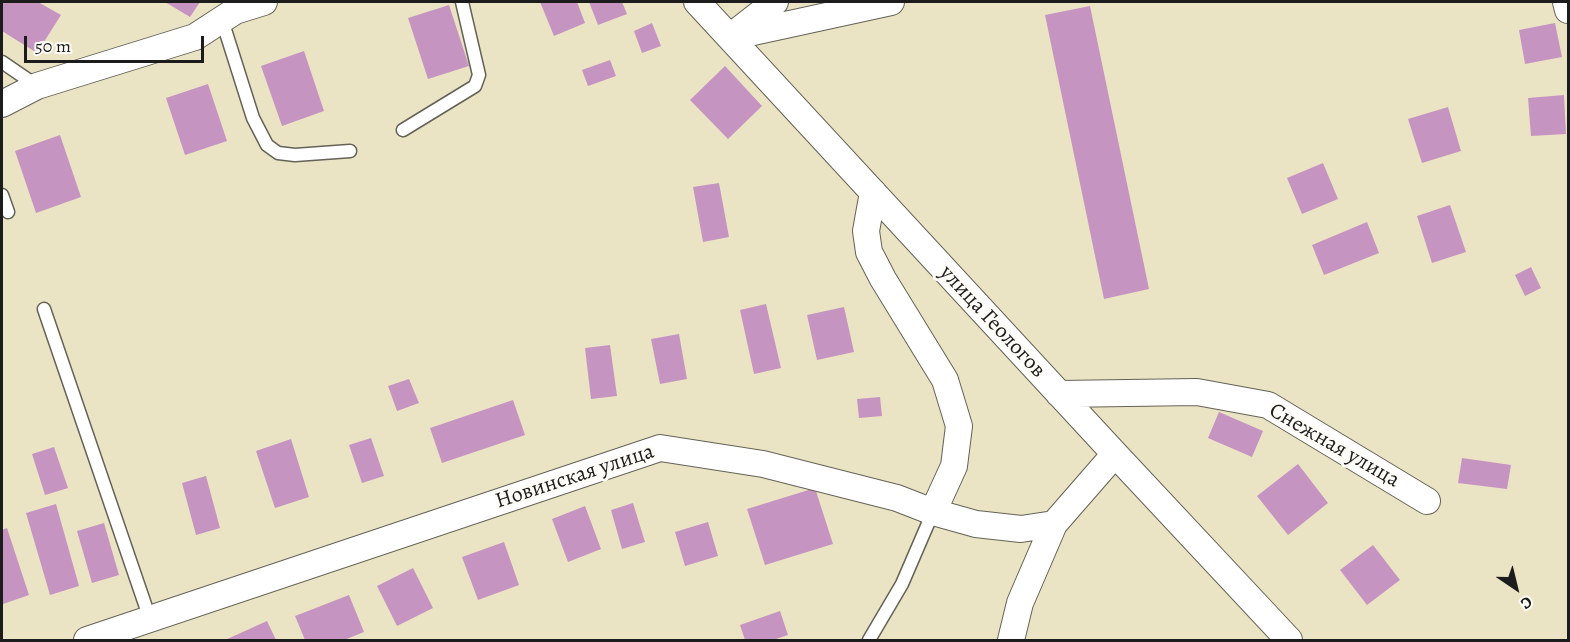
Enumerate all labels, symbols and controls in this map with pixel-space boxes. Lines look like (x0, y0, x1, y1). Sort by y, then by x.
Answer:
scale bar (27, 24, 207, 62)
text: 50 m (35, 34, 71, 58)
street label: улица Геологов (933, 260, 1051, 384)
street label: Снежная улица (1264, 398, 1404, 494)
street label: Новинская улица (492, 439, 658, 515)
north arrow (1486, 558, 1546, 618)
text: С (1516, 591, 1537, 615)

